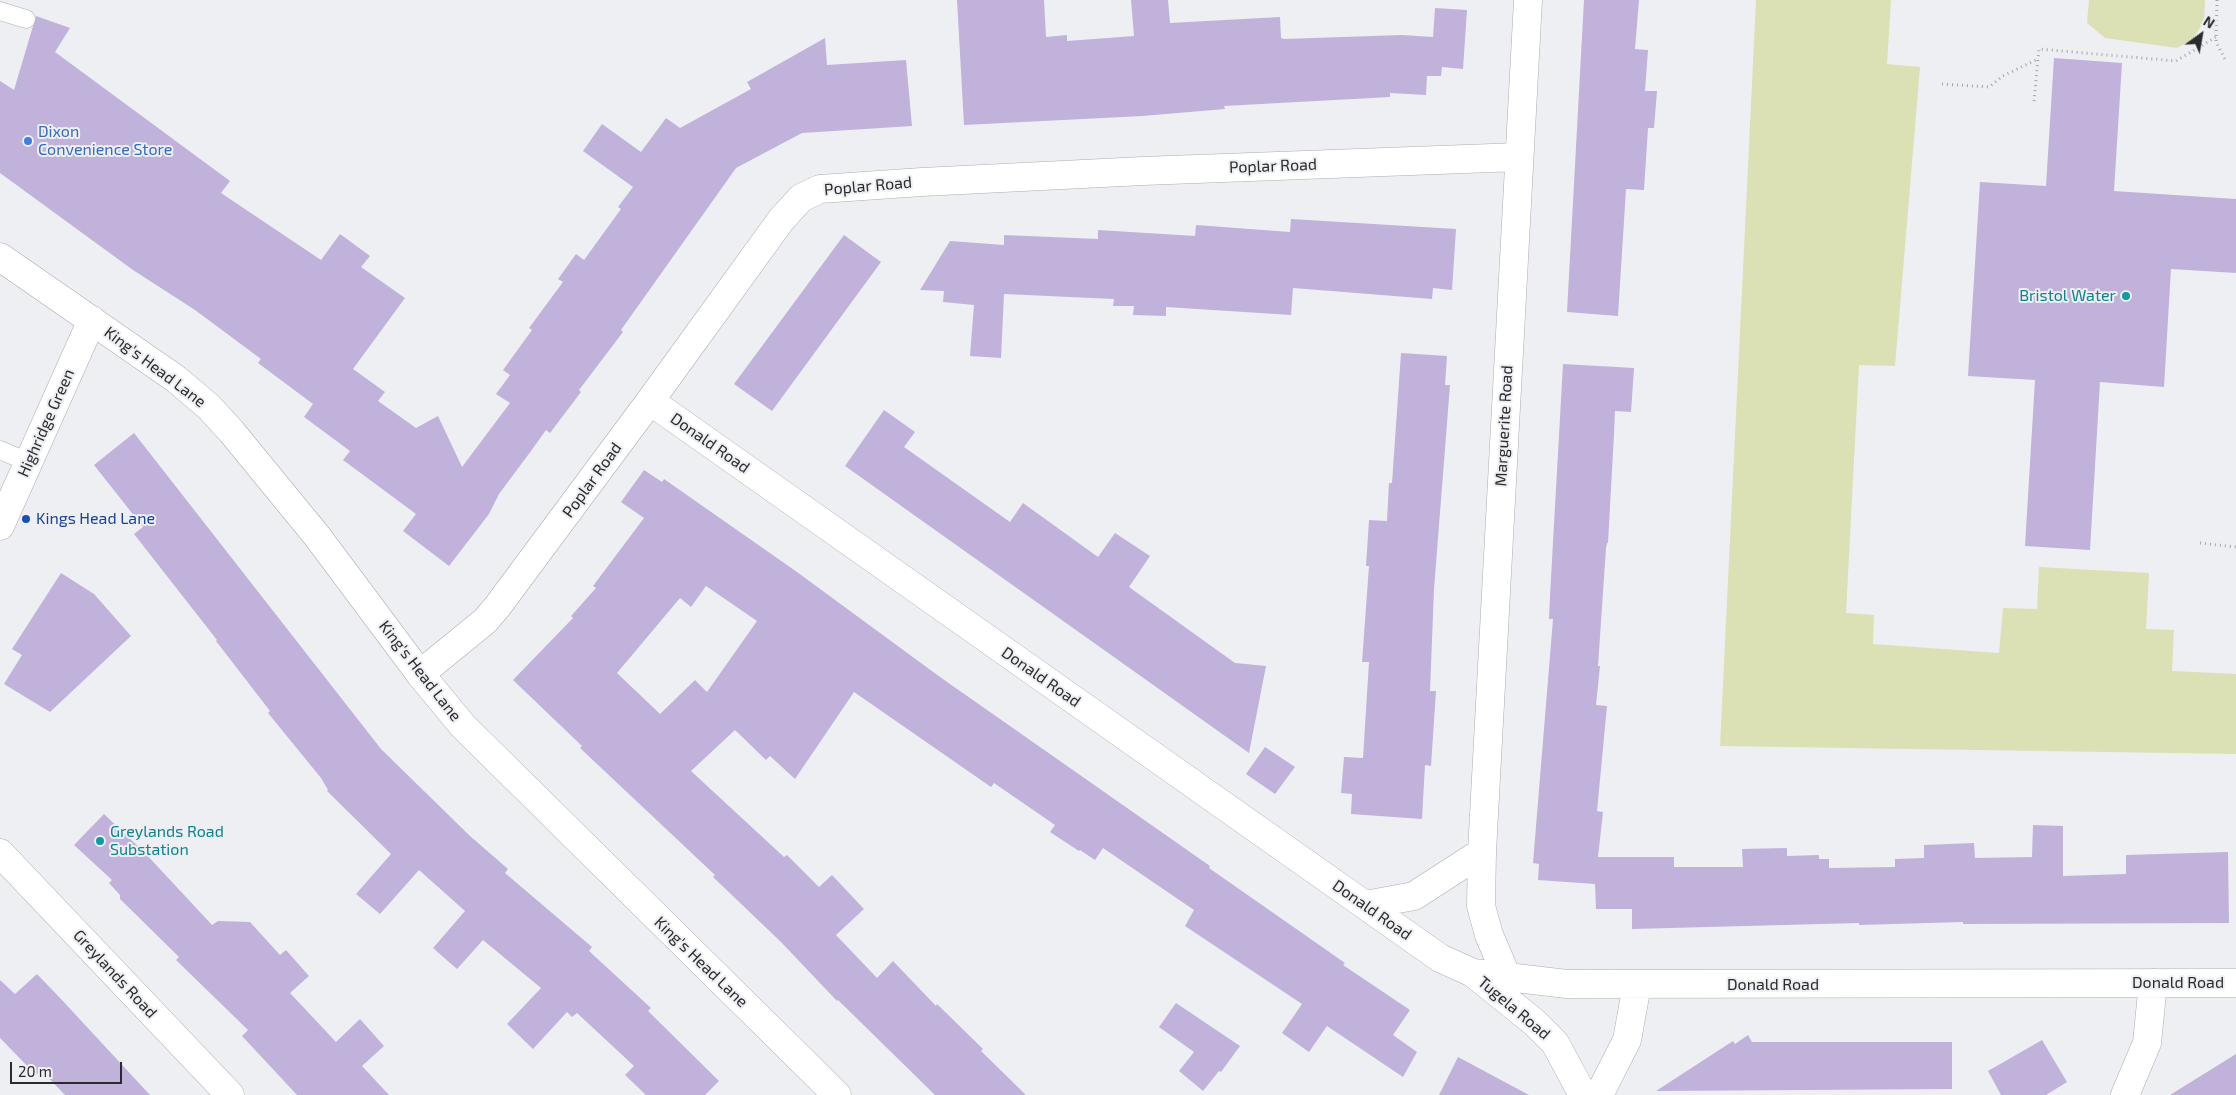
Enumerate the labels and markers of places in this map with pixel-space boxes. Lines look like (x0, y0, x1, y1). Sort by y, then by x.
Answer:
place label: Dixon Convenience Store (38, 122, 172, 160)
marker: Dixon Convenience Store (22, 135, 34, 147)
place label: Bristol Water (2019, 286, 2116, 306)
marker: Bristol Water (2120, 290, 2132, 302)
place label: Kings Head Lane (36, 509, 155, 529)
marker: Kings Head Lane (20, 513, 32, 525)
place label: Greylands Road Substation (110, 822, 224, 860)
marker: Greylands Road Substation (94, 835, 106, 847)

